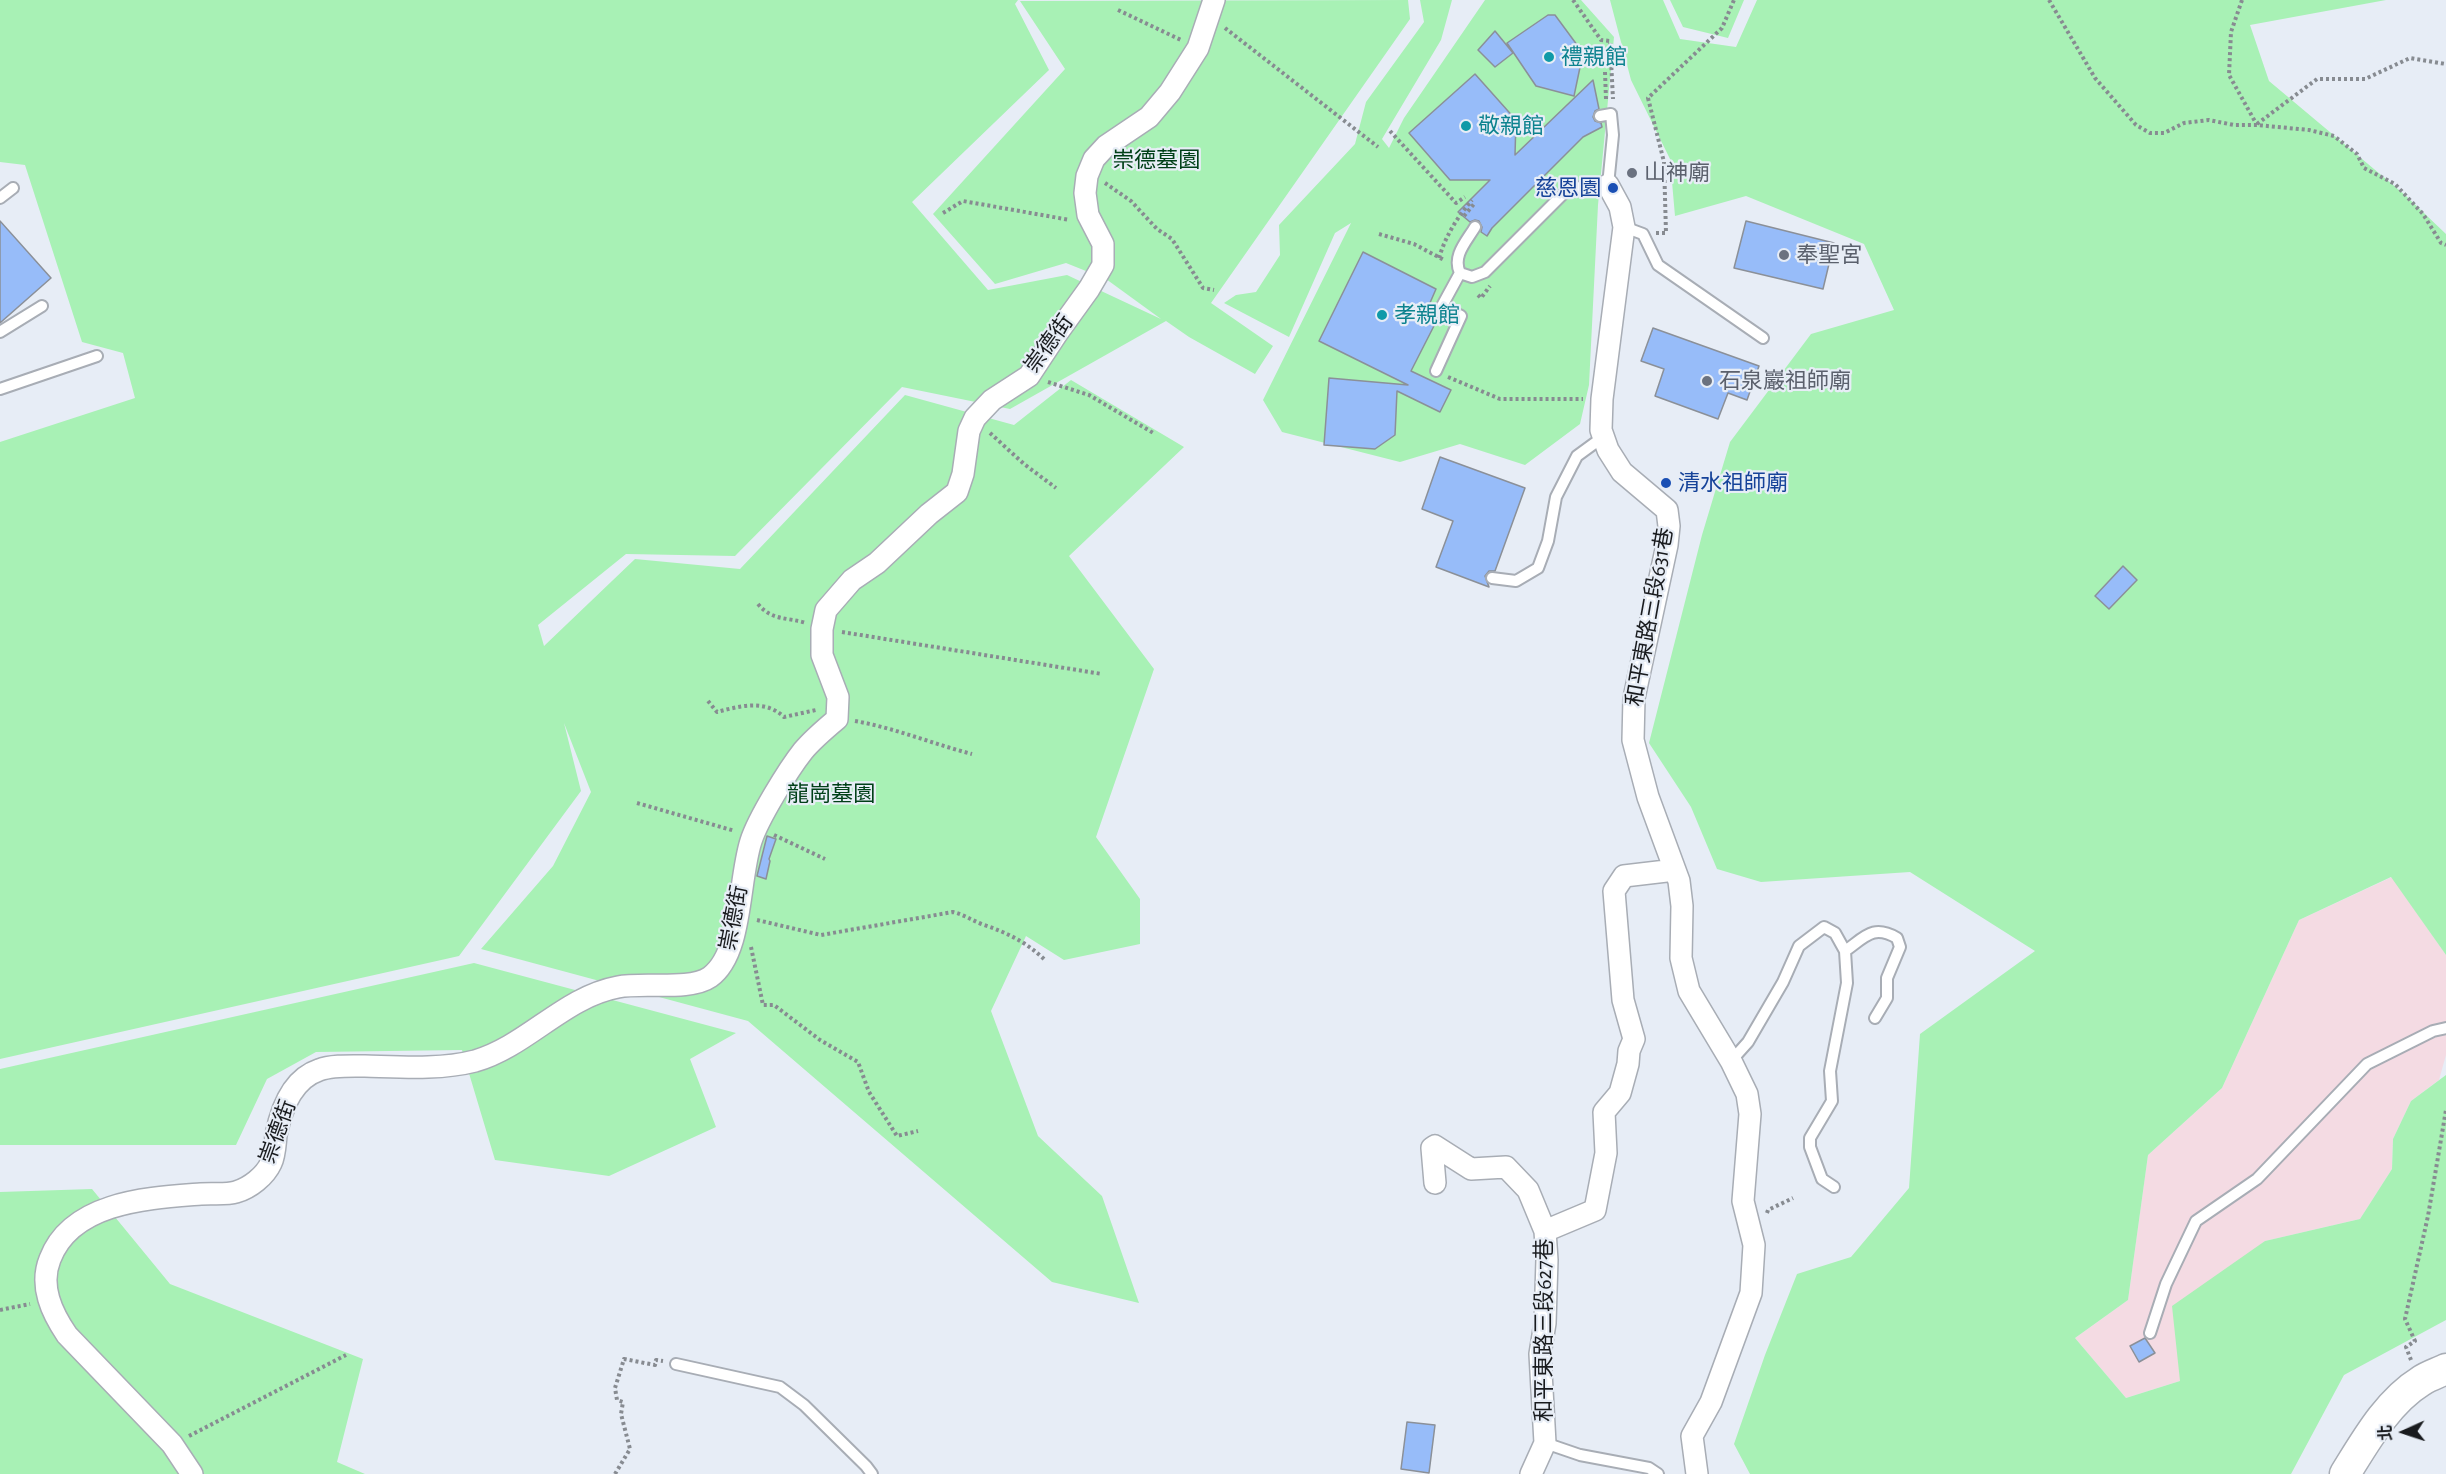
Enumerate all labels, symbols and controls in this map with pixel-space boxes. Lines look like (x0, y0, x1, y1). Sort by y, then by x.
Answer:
place label: 禮親館 (1561, 44, 1627, 70)
marker: 禮親館 (1542, 50, 1556, 64)
place label: 敬親館 (1478, 113, 1544, 139)
marker: 敬親館 (1459, 119, 1473, 133)
park label: 崇德墓園 (1112, 147, 1200, 173)
place label: 山神廟 (1644, 160, 1710, 186)
marker: 山神廟 (1625, 166, 1639, 180)
place label: 慈恩園 (1535, 175, 1601, 201)
marker: 慈恩園 (1606, 181, 1620, 195)
place label: 奉聖宮 (1796, 242, 1862, 268)
marker: 奉聖宮 (1777, 248, 1791, 262)
place label: 孝親館 (1394, 302, 1460, 328)
marker: 孝親館 (1375, 308, 1389, 322)
street label: 崇德街 (1019, 310, 1079, 378)
place label: 石泉巖祖師廟 (1719, 368, 1851, 394)
marker: 石泉巖祖師廟 (1700, 374, 1714, 388)
place label: 清水祖師廟 (1678, 470, 1788, 496)
marker: 清水祖師廟 (1659, 476, 1673, 490)
street label: 和平東路三段631巷 (1621, 526, 1679, 708)
park label: 龍崗墓園 (787, 781, 875, 807)
street label: 崇德街 (715, 883, 753, 953)
street label: 崇德街 (254, 1096, 302, 1168)
street label: 和平東路三段627巷 (1531, 1238, 1557, 1422)
north arrow (2374, 1402, 2434, 1462)
text: 北 (2378, 1425, 2394, 1441)

